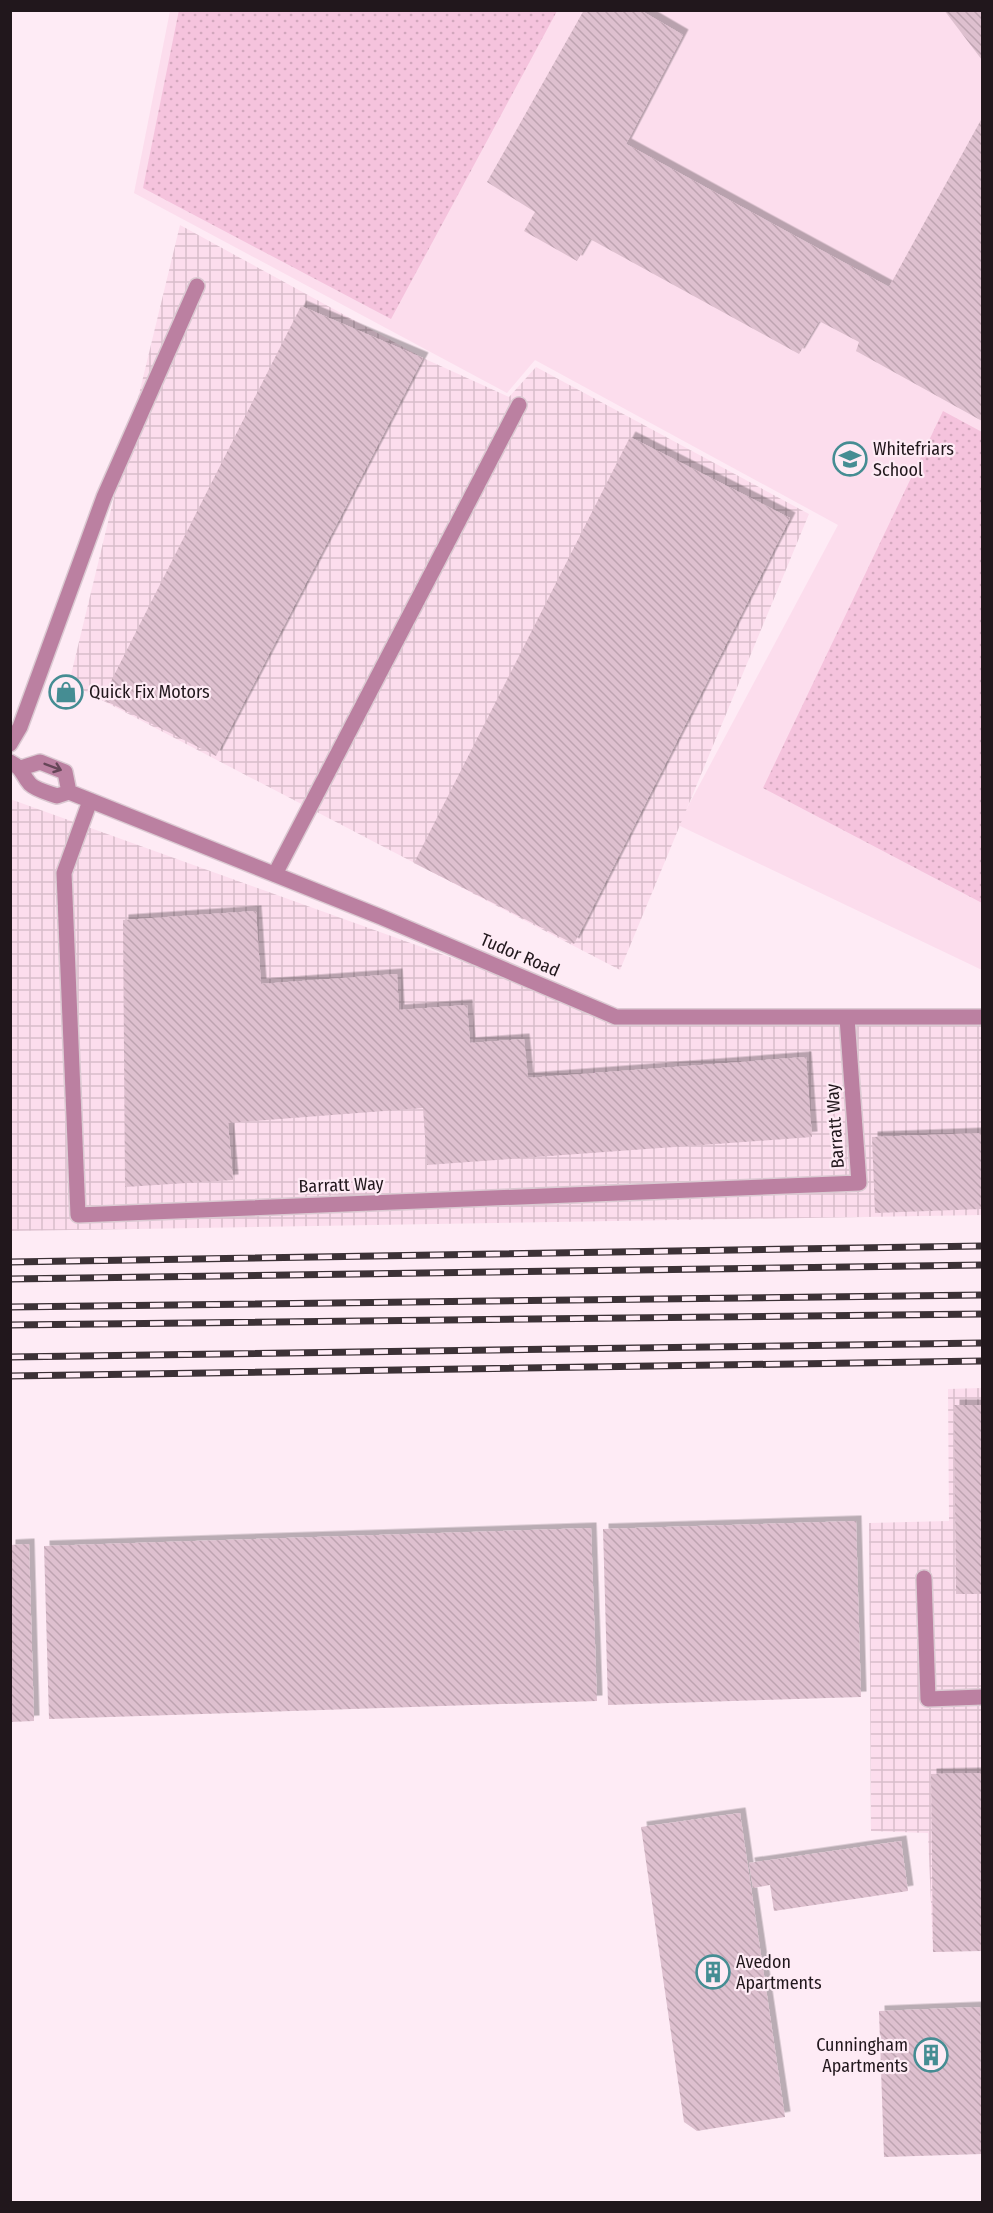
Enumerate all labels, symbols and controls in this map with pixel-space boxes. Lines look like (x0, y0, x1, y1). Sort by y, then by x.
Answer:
place label: Whitefriars School (873, 438, 954, 481)
school or university icon: Whitefriars School (832, 441, 868, 477)
shop icon: Quick Fix Motors (48, 674, 84, 710)
place label: Quick Fix Motors (89, 681, 210, 703)
one-way arrow (43, 762, 62, 773)
street label: Tudor Road (477, 928, 563, 982)
street label: Barratt Way (821, 1083, 849, 1169)
street label: Barratt Way (298, 1173, 384, 1197)
place label: Avedon Apartments (736, 1951, 822, 1994)
building icon: Avedon Apartments (695, 1954, 731, 1990)
place label: Cunningham Apartments (816, 2034, 908, 2077)
building icon: Cunningham Apartments (913, 2037, 949, 2073)

